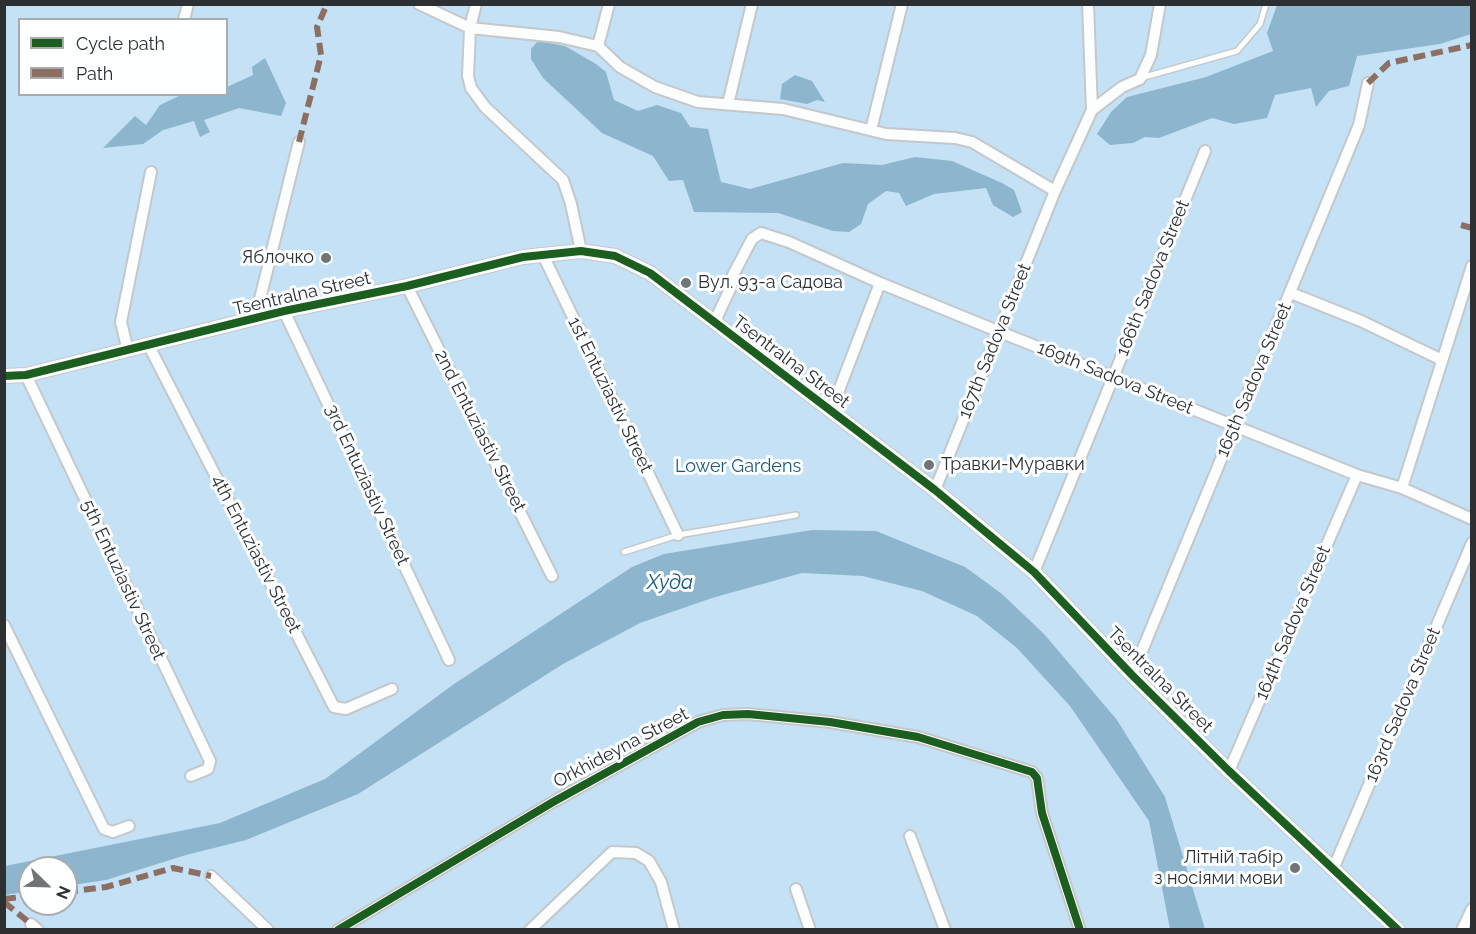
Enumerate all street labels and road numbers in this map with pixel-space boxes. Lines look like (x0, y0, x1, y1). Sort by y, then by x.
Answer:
street label: 166th Sadova Street (1112, 197, 1194, 359)
street label: 167th Sadova Street (954, 260, 1036, 422)
street label: Tsentralna Street (231, 268, 373, 320)
street label: 165th Sadova Street (1212, 300, 1296, 460)
street label: Tsentralna Street (728, 311, 854, 413)
street label: 1st Entuziastiv Street (563, 314, 657, 476)
street label: 169th Sadova Street (1034, 337, 1196, 419)
street label: 2nd Entuziastiv Street (430, 346, 530, 516)
street label: 3rd Entuziastiv Street (320, 401, 414, 569)
street label: 4th Entuziastiv Street (207, 471, 305, 637)
street label: 5th Entuziastiv Street (76, 496, 170, 664)
street label: 164th Sadova Street (1251, 543, 1335, 703)
street label: Tsentralna Street (1103, 623, 1217, 737)
street label: 163rd Sadova Street (1361, 624, 1445, 786)
street label: Orkhideyna Street (550, 703, 692, 793)

